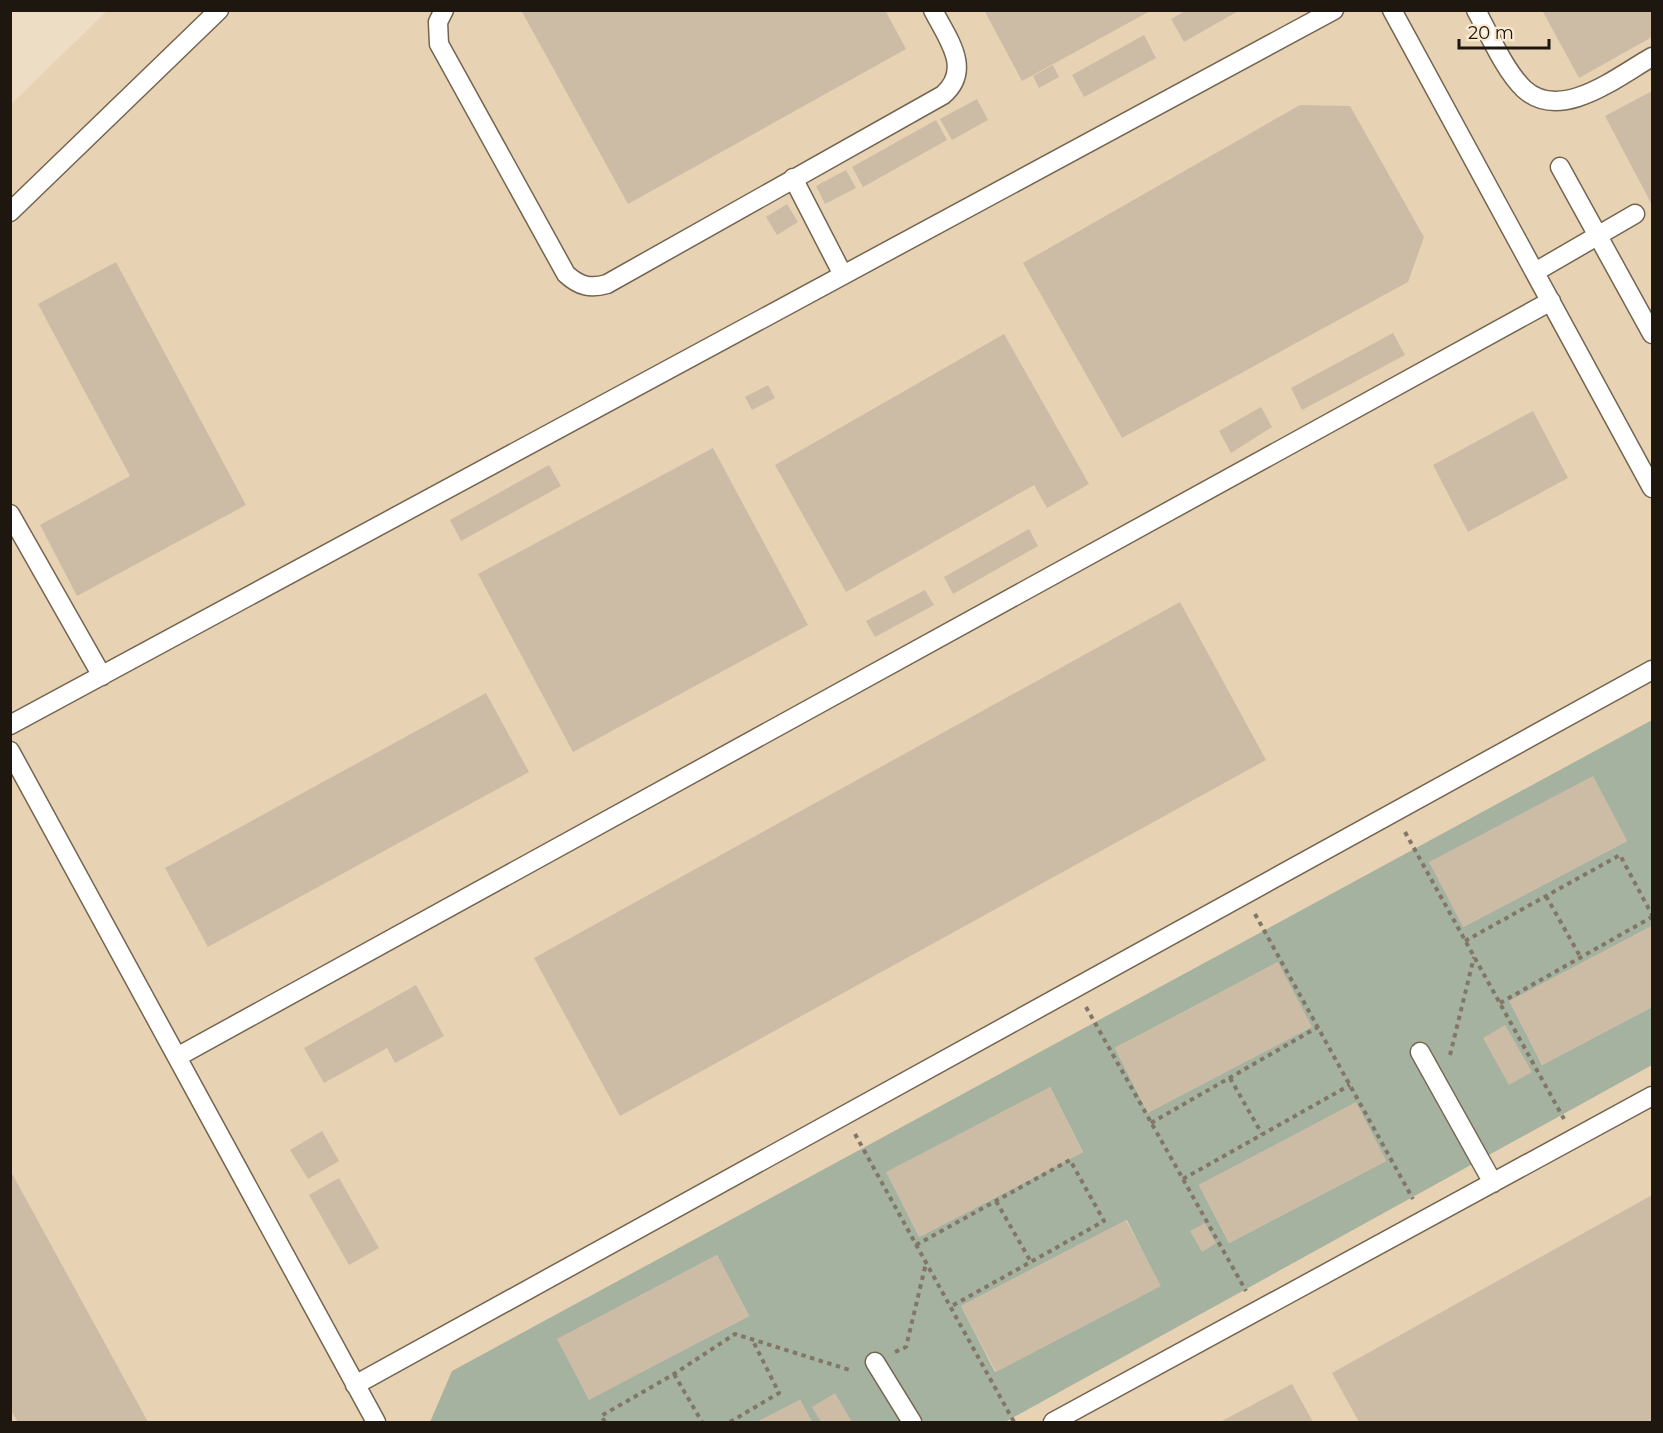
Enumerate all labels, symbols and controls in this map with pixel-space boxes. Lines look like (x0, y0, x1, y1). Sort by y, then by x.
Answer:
scale bar (1459, 12, 1549, 50)
text: 20 m (1468, 22, 1514, 44)

